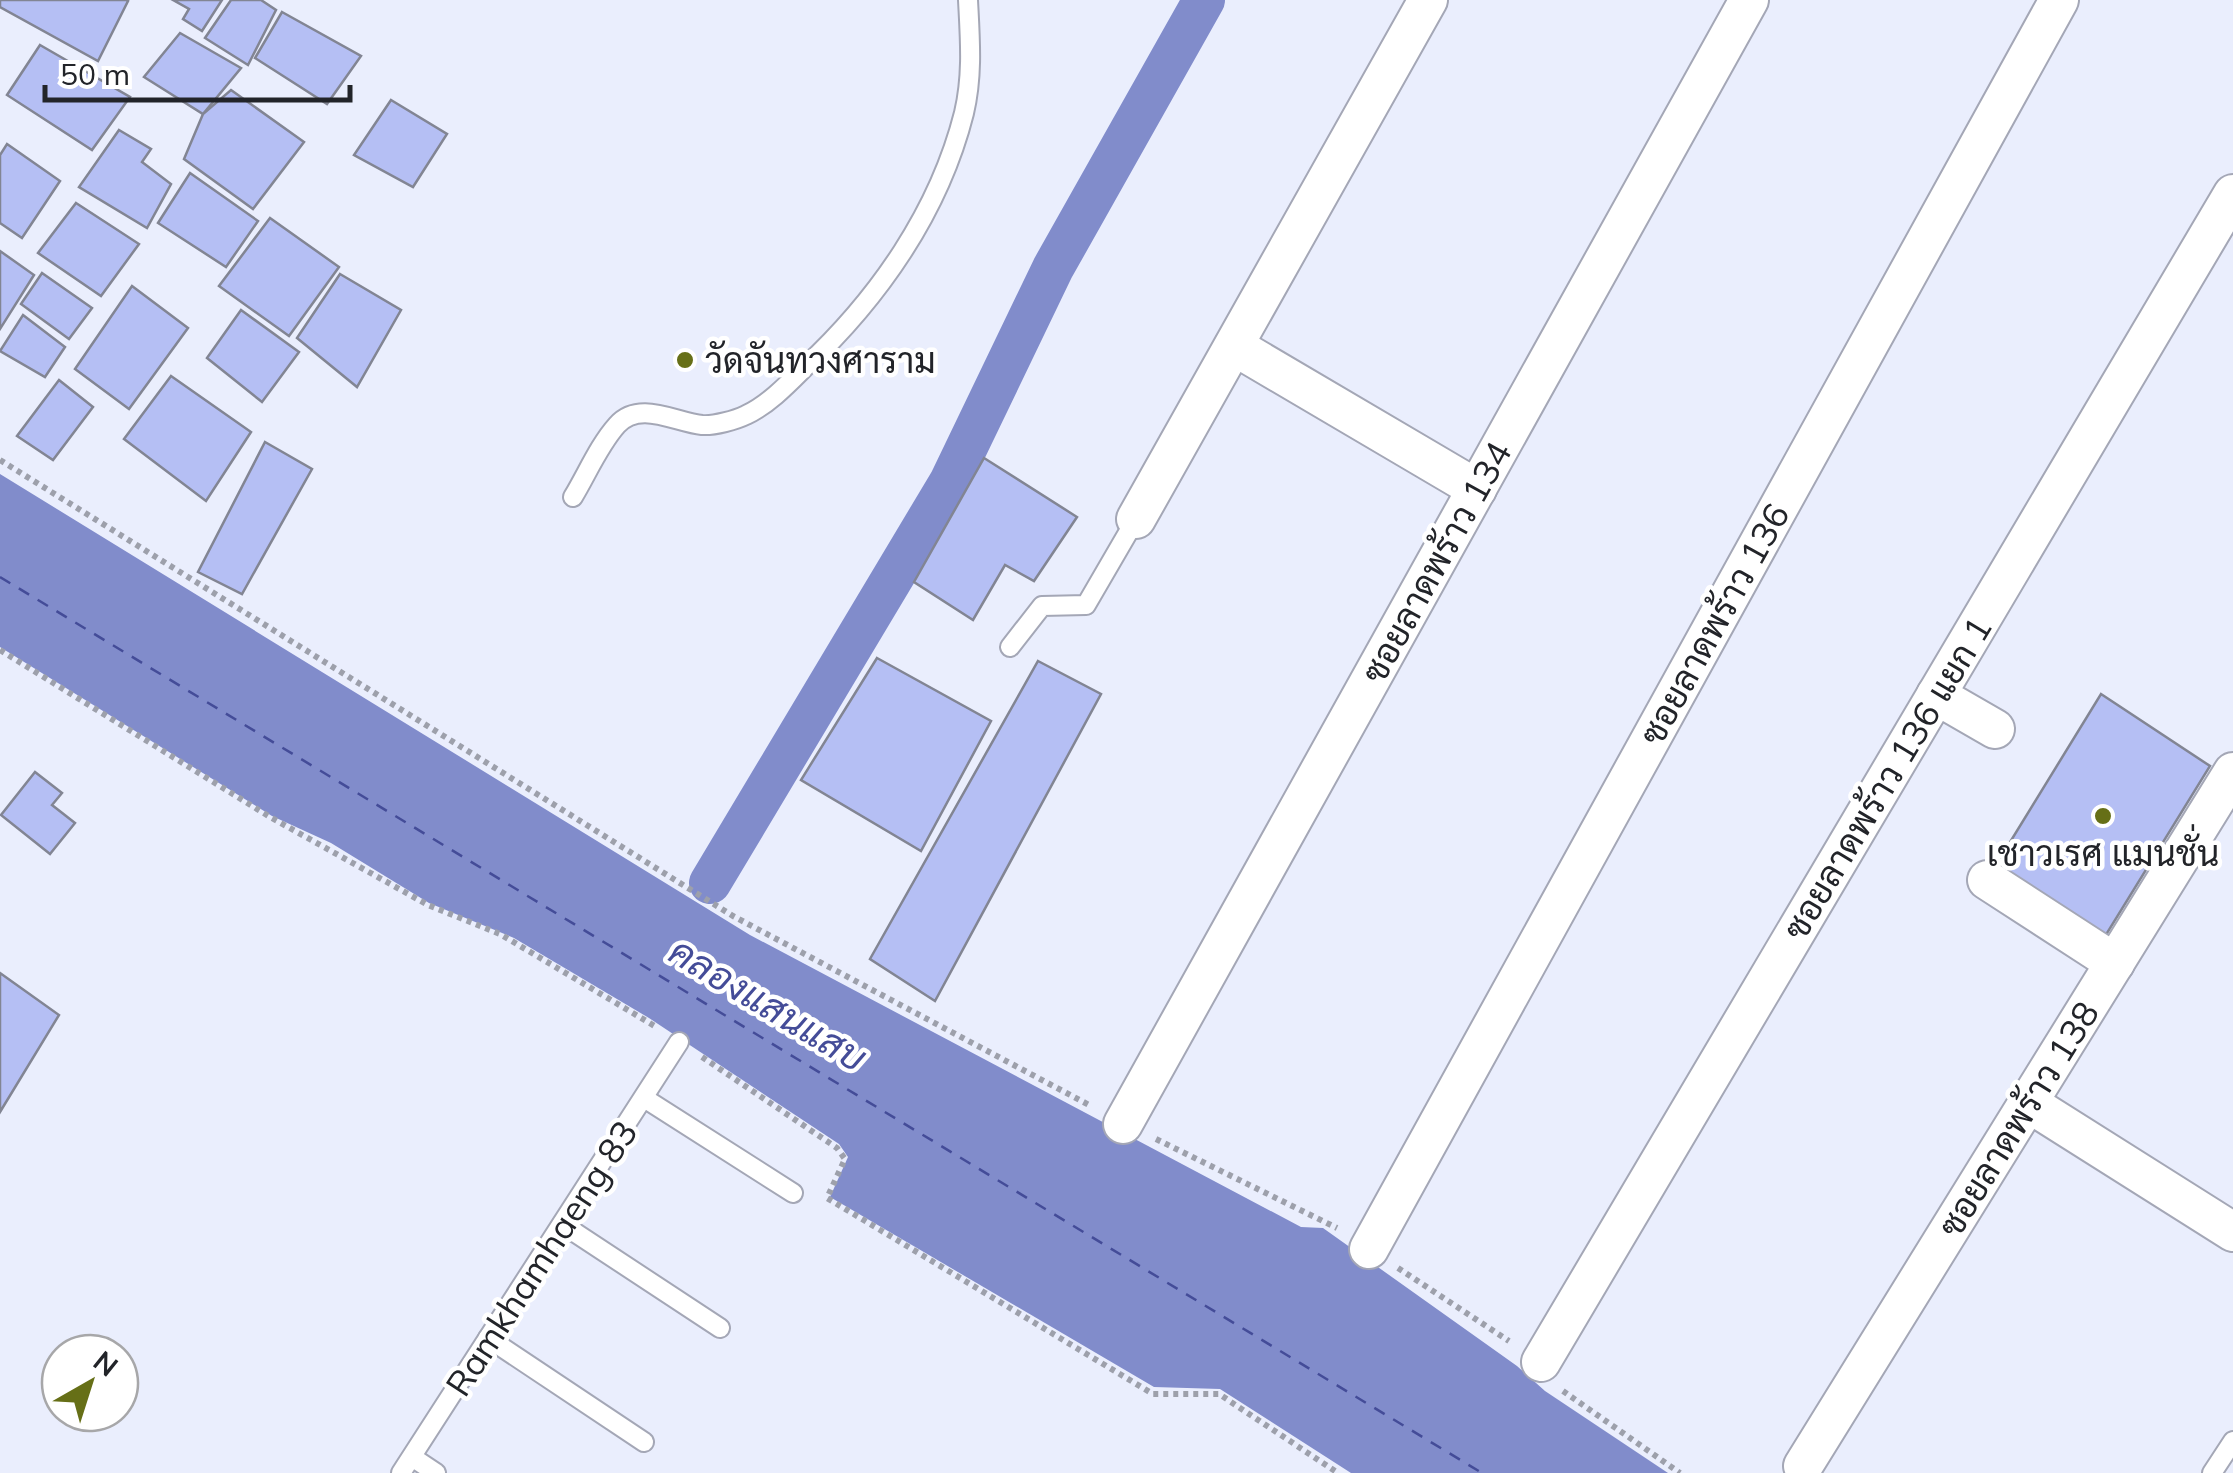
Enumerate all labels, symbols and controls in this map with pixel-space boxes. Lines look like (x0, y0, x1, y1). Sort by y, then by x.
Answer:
scale bar (45, 40, 350, 102)
text: 50 m (60, 55, 130, 93)
place label: วัดจันทวงศาราม (705, 338, 936, 382)
marker: วัดจันทวงศาราม (674, 349, 696, 371)
street label: ซอยลาดพร้าว 134 (1351, 434, 1521, 690)
street label: ซอยลาดพร้าว 136 (1629, 496, 1799, 752)
street label: ซอยลาดพร้าว 136 แยก 1 (1773, 609, 2001, 947)
marker: เชาวเรศ แมนชั่น (2092, 805, 2114, 827)
place label: เชาวเรศ แมนชั่น (1987, 824, 2219, 875)
water label: คลองแสนแสบ (661, 926, 875, 1082)
street label: ซอยลาดพร้าว 138 (1928, 993, 2108, 1245)
street label: Ramkhamhaeng 83 (436, 1112, 646, 1404)
north arrow (40, 1333, 140, 1433)
text: N (87, 1343, 125, 1383)

